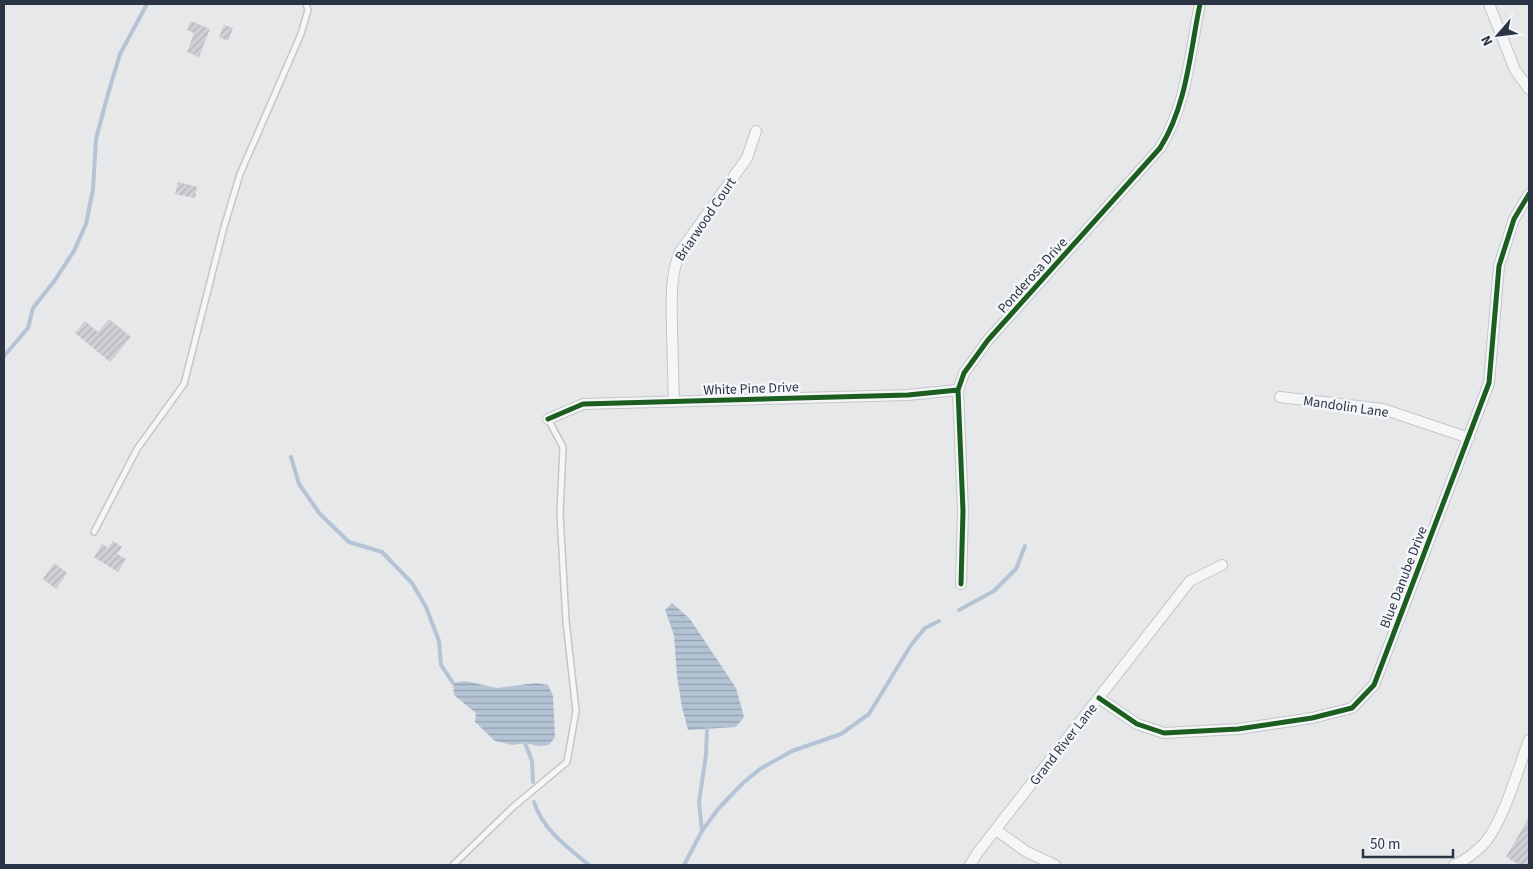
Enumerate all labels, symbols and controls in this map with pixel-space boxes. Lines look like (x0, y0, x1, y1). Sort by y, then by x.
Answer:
north arrow (1473, 10, 1523, 60)
text: N (1476, 32, 1498, 49)
street label: Briarwood Court (670, 173, 741, 265)
street label: Ponderosa Drive (993, 233, 1072, 318)
street label: White Pine Drive (703, 377, 799, 401)
street label: Mandolin Lane (1302, 391, 1390, 423)
street label: Blue Danube Drive (1375, 523, 1433, 631)
street label: Grand River Lane (1025, 699, 1102, 790)
scale bar (1363, 826, 1453, 858)
text: 50 m (1370, 834, 1400, 855)

